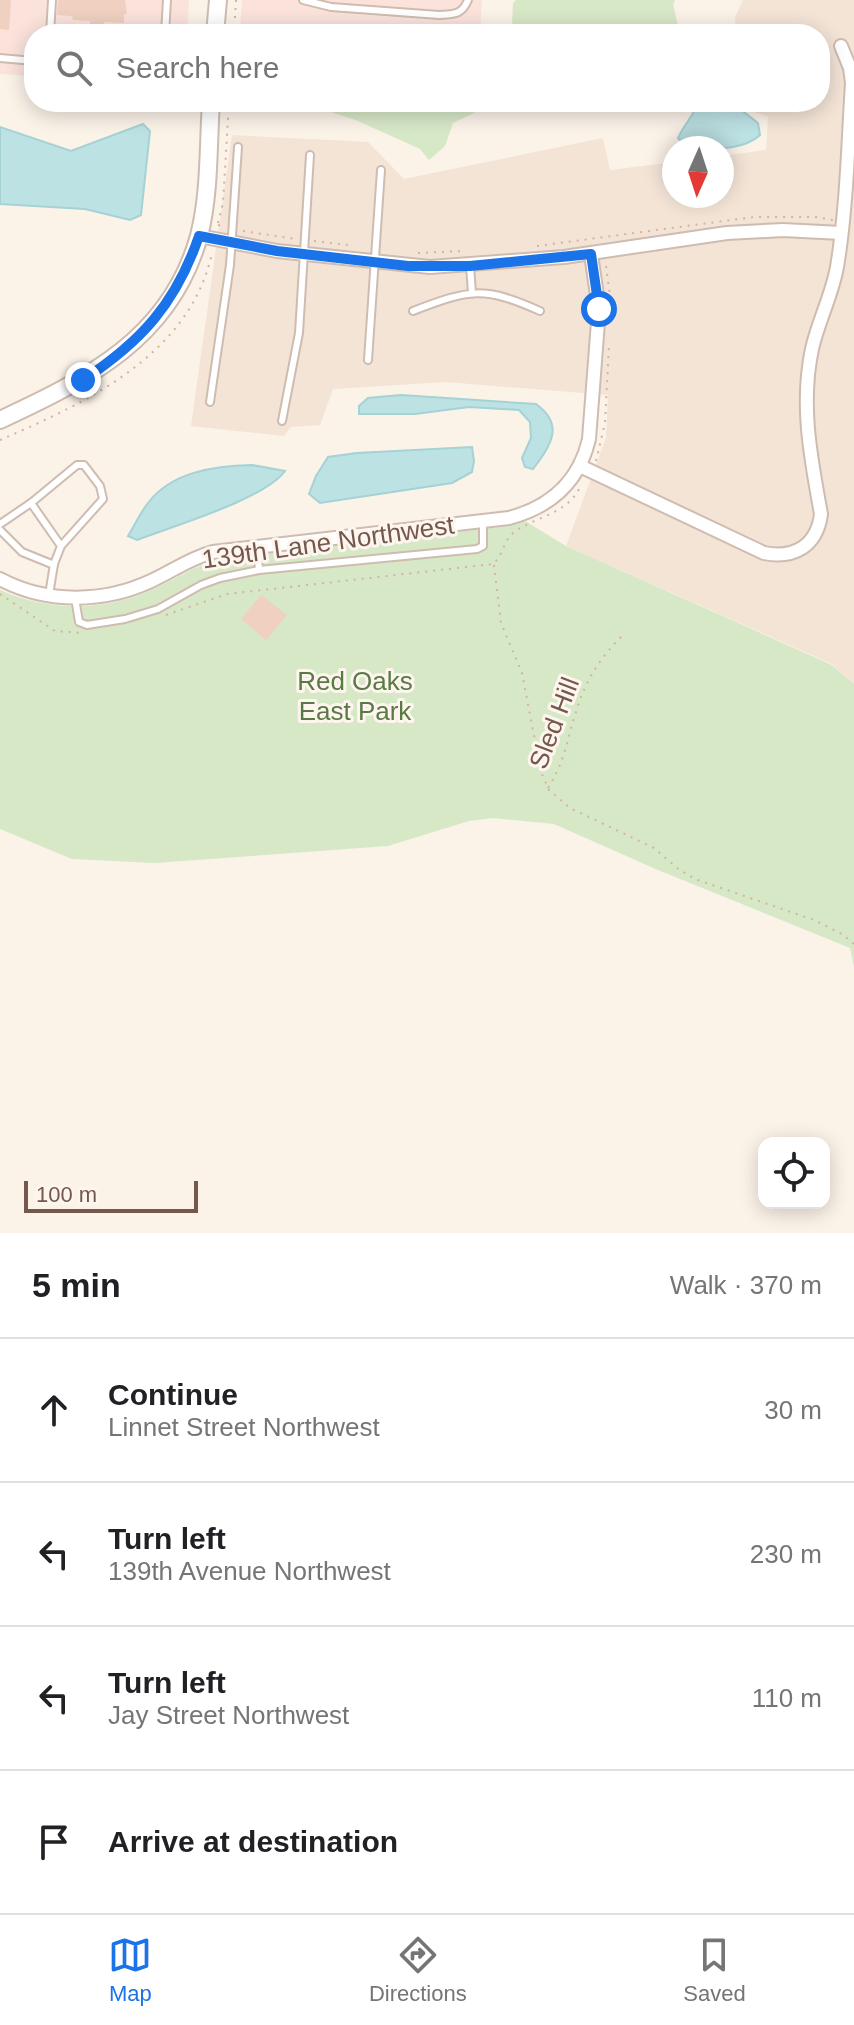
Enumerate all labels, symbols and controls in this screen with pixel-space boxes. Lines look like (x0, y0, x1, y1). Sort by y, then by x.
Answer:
search box (24, 24, 830, 112)
icon: search (52, 46, 96, 90)
text: Search here (116, 51, 279, 84)
north arrow (662, 136, 734, 208)
route start (581, 291, 617, 327)
route end (65, 362, 101, 398)
street label: 139th Lane Northwest (200, 509, 457, 575)
park label: Red Oaks East Park (297, 666, 413, 726)
street label: Sled Hill (523, 673, 585, 773)
map controls (758, 1137, 830, 1209)
button: locate (758, 1137, 830, 1209)
scale bar (24, 1177, 198, 1213)
text: 100 m (36, 1182, 97, 1207)
text: 5 min (32, 1266, 121, 1304)
text: Walk · 370 m (670, 1270, 822, 1300)
text: Continue (108, 1378, 238, 1411)
icon: ahead (32, 1388, 76, 1432)
text: 30 m (764, 1395, 822, 1425)
text: Linnet Street Northwest (108, 1412, 380, 1442)
text: Turn left (108, 1522, 226, 1555)
icon: left (32, 1532, 76, 1576)
text: 230 m (750, 1539, 822, 1569)
text: 139th Avenue Northwest (108, 1556, 391, 1586)
text: Turn left (108, 1666, 226, 1699)
icon: left (32, 1676, 76, 1720)
text: 110 m (752, 1683, 822, 1713)
text: Jay Street Northwest (108, 1700, 349, 1730)
icon: arrive (32, 1820, 76, 1864)
text: Arrive at destination (108, 1825, 398, 1858)
tab: Map (108, 1933, 152, 2007)
tab: Directions (369, 1933, 467, 2007)
tab: Saved (683, 1933, 746, 2007)

